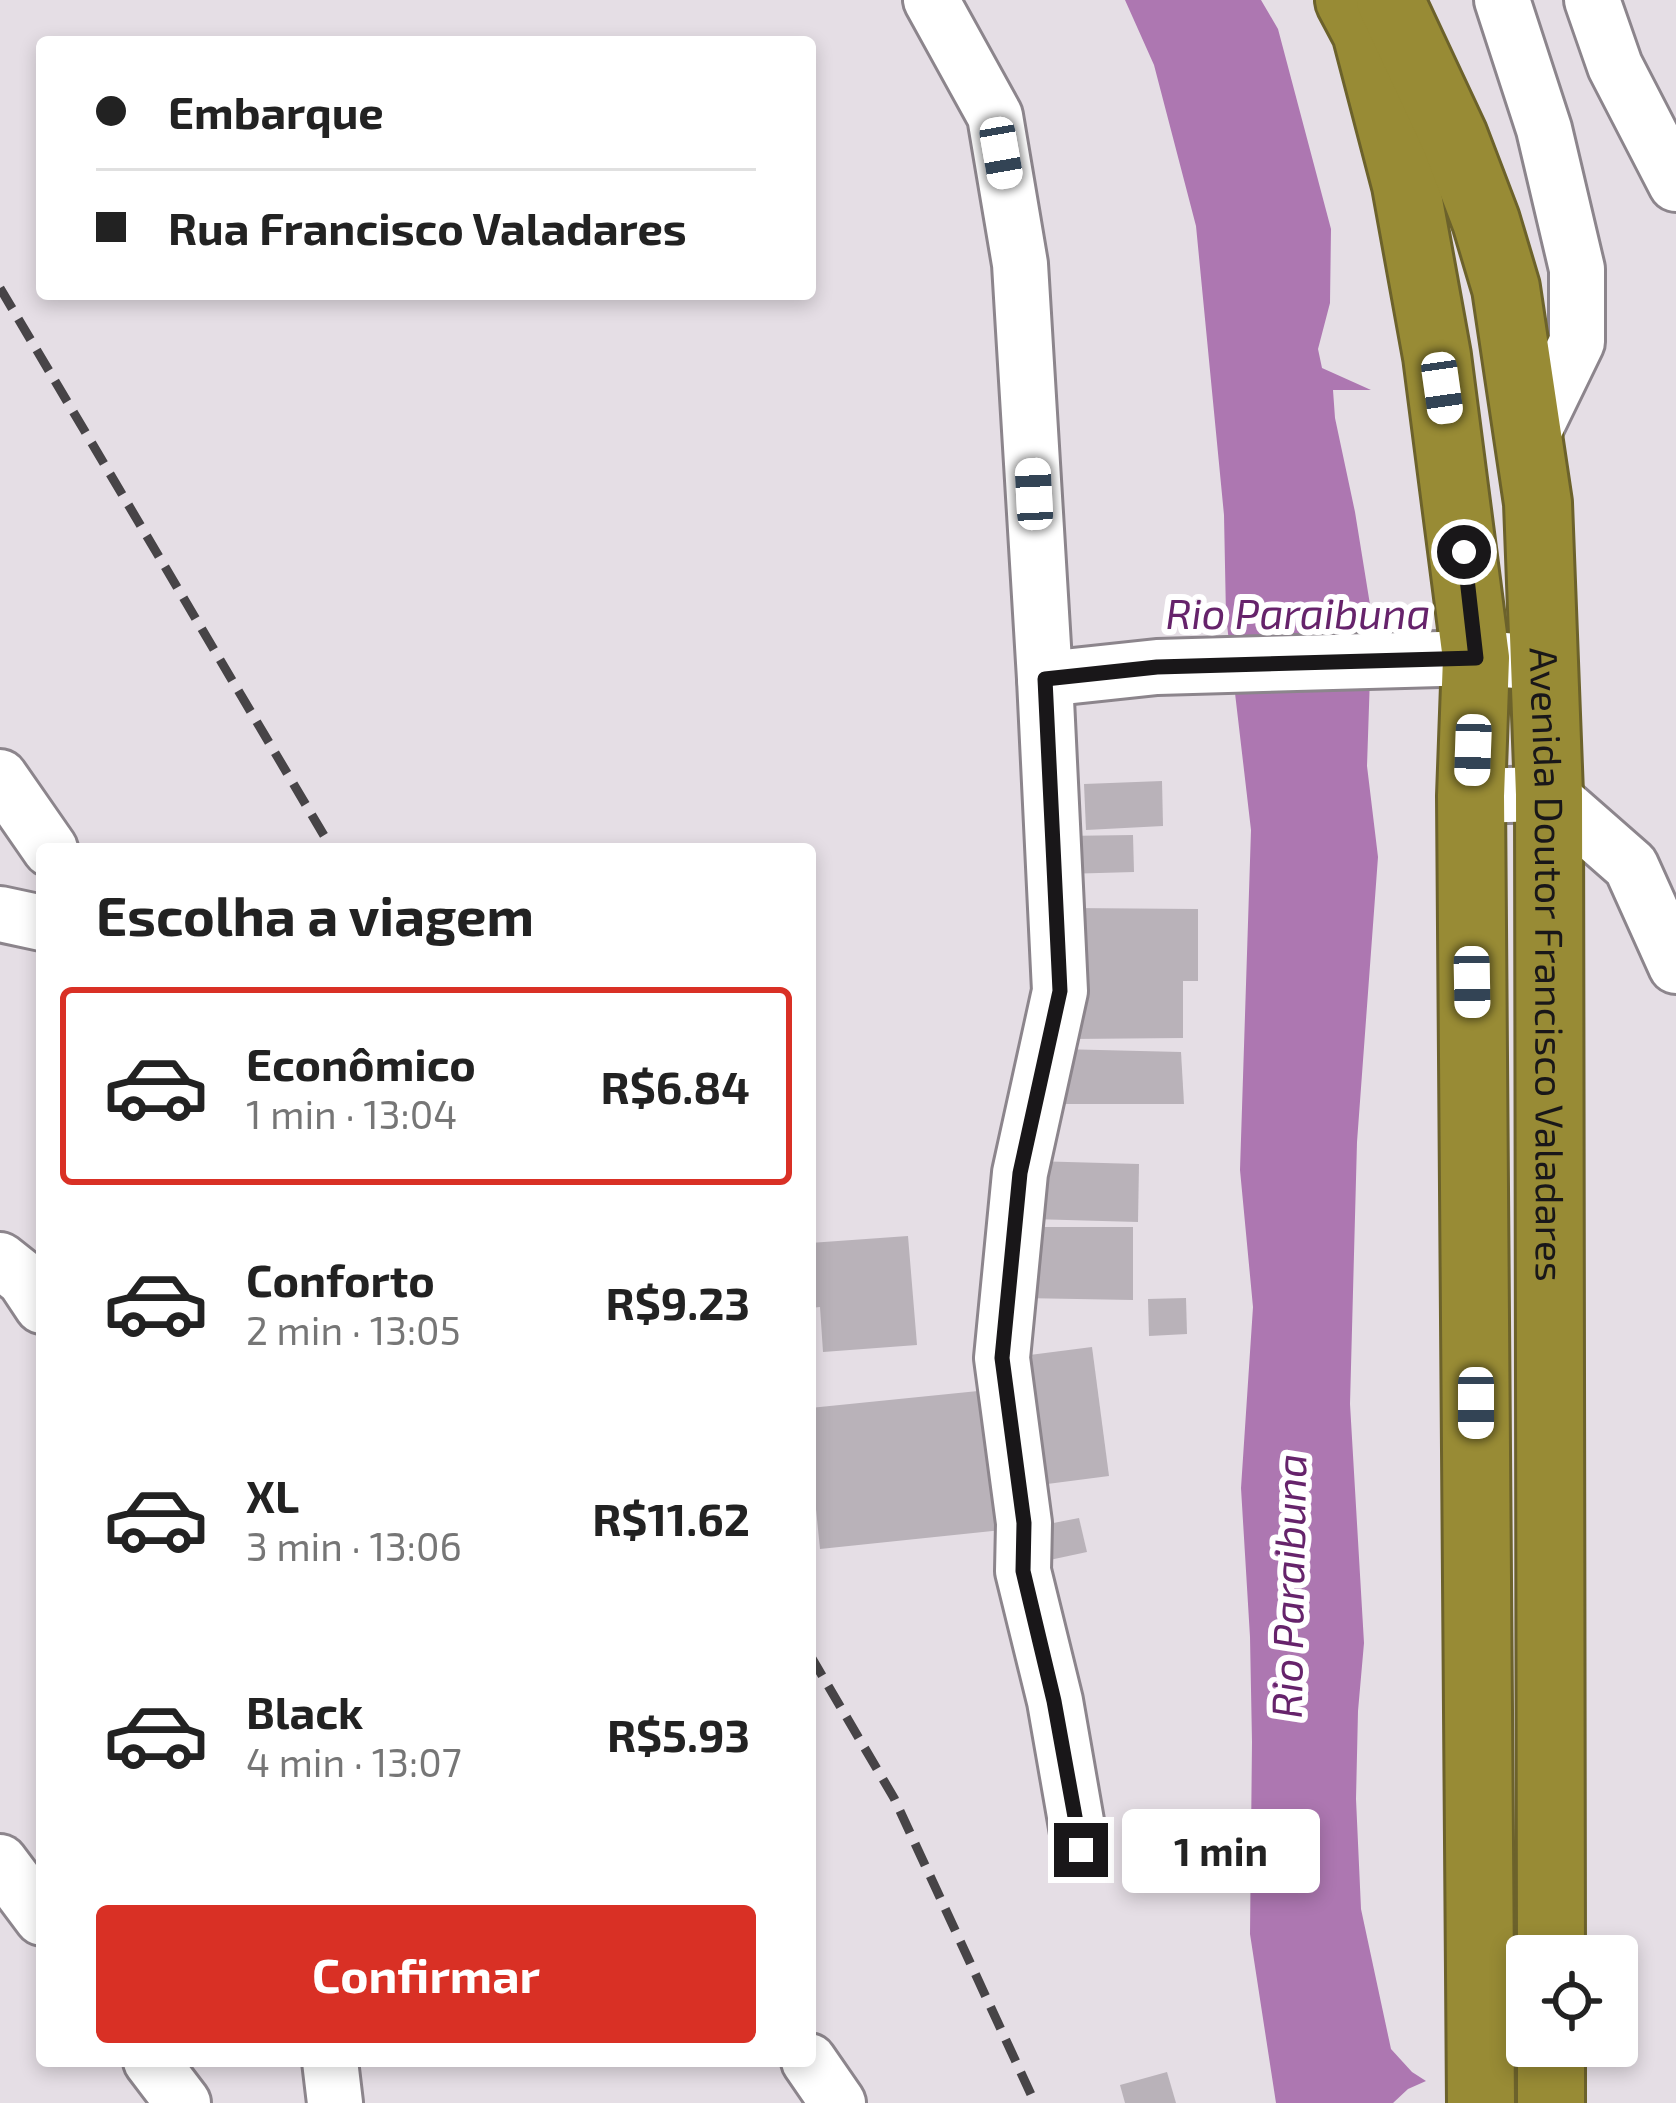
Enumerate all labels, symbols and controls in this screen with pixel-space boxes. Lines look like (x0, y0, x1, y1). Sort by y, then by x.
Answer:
text: Embarque (168, 84, 384, 138)
car (977, 114, 1025, 192)
text: Rua Francisco Valadares (168, 200, 687, 254)
car (1419, 350, 1465, 426)
car (1014, 457, 1054, 531)
route start (1437, 525, 1491, 579)
water label: Rio Paraibuna (1166, 587, 1430, 637)
street label: Avenida Doutor Francisco Valadares (1521, 646, 1575, 1282)
car (1454, 713, 1492, 787)
text: Escolha a viagem (96, 882, 534, 947)
car (1453, 946, 1491, 1018)
icon: car (102, 1032, 210, 1140)
text: Econômico (246, 1036, 476, 1090)
text: R$6.84 (601, 1059, 750, 1113)
text: 1 min · 13:04 (246, 1090, 457, 1137)
icon: car (102, 1248, 210, 1356)
text: Conforto (246, 1252, 435, 1306)
text: R$9.23 (606, 1275, 750, 1329)
text: 2 min · 13:05 (246, 1306, 461, 1353)
car (1458, 1367, 1494, 1439)
water label: Rio Paraibuna (1260, 1453, 1314, 1719)
icon: car (102, 1464, 210, 1572)
text: XL (246, 1468, 299, 1522)
text: R$11.62 (592, 1491, 750, 1545)
text: 3 min · 13:06 (246, 1522, 462, 1569)
icon: car (102, 1680, 210, 1788)
text: Black (246, 1684, 363, 1738)
text: R$5.93 (607, 1707, 750, 1761)
text: 4 min · 13:07 (246, 1738, 462, 1785)
callout: 1 min (1123, 1808, 1321, 1892)
route end (1054, 1823, 1108, 1877)
text: 1 min (1174, 1827, 1268, 1874)
button: Confirmar (96, 1905, 756, 2043)
map controls (1506, 1935, 1638, 2067)
button: locate (1506, 1935, 1638, 2067)

